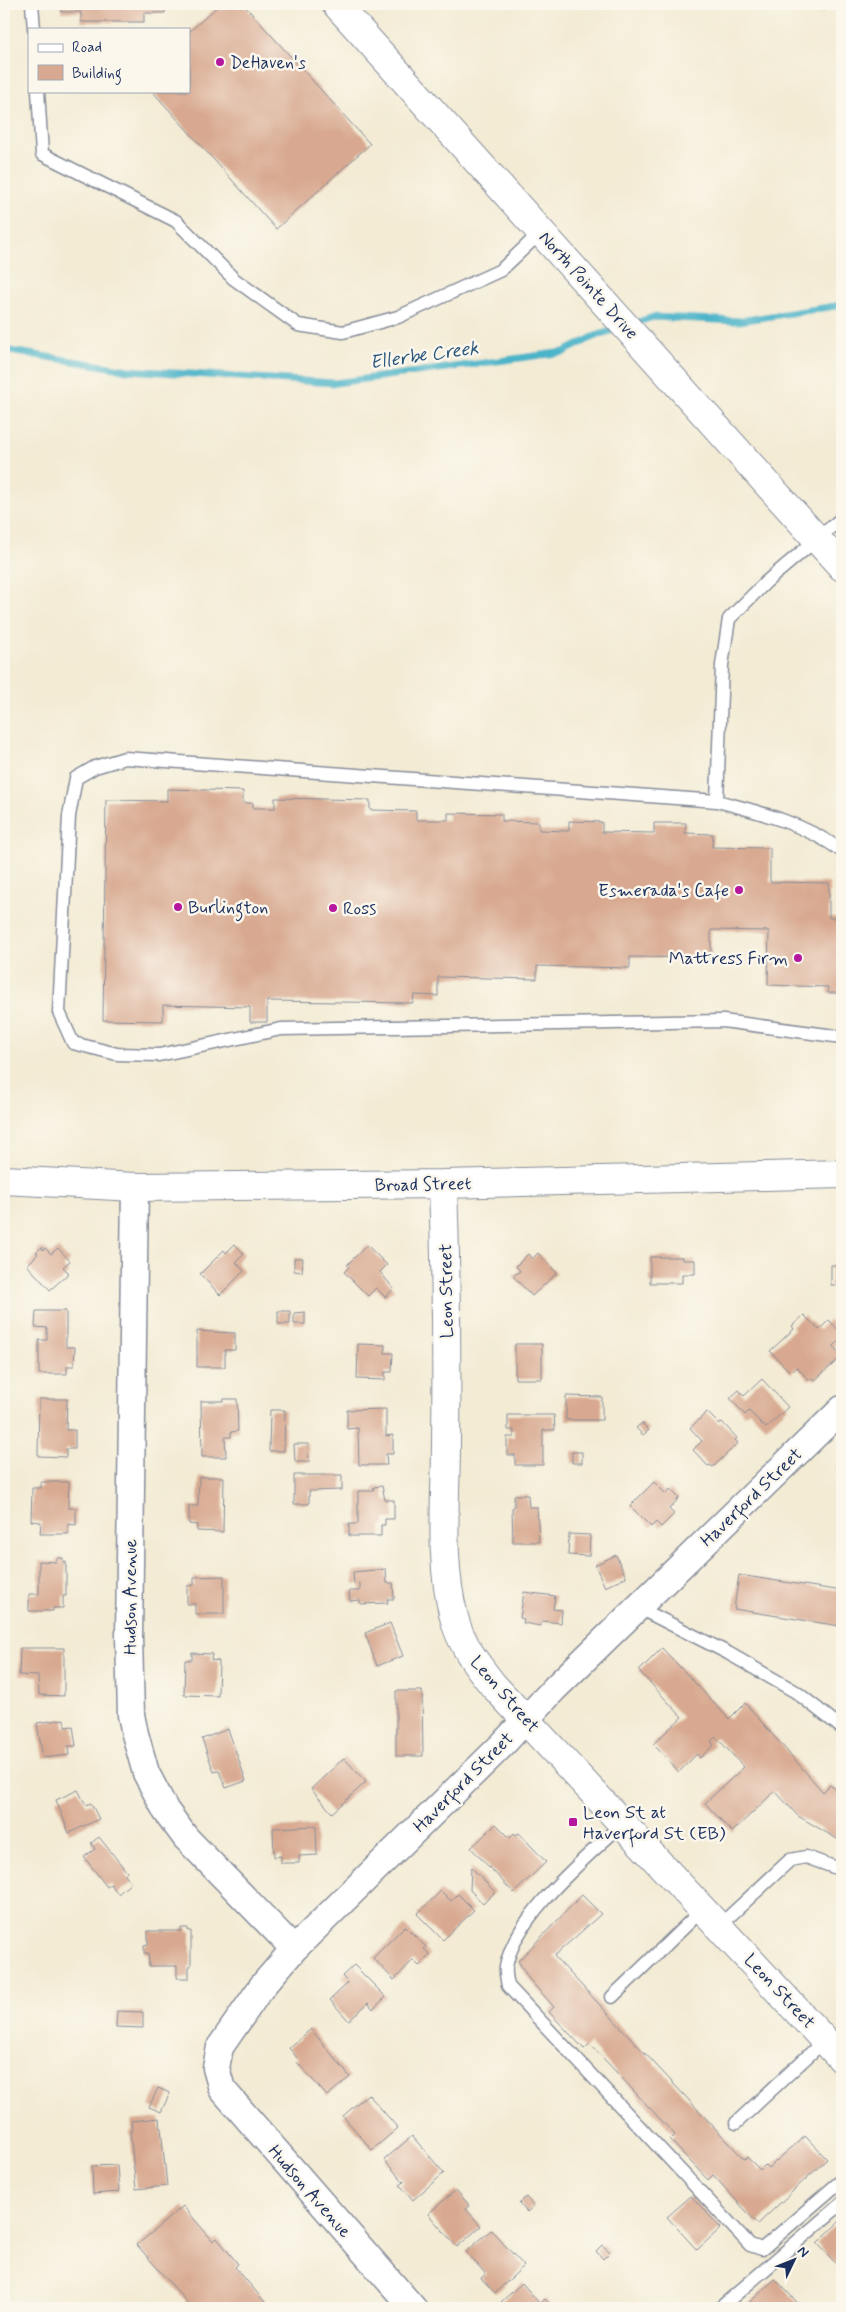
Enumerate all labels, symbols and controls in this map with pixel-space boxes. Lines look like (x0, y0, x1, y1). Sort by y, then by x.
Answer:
legend (28, 28, 190, 92)
text: Road (72, 38, 102, 58)
place label: DeHaven's (230, 51, 306, 75)
marker: DeHaven's (214, 56, 226, 68)
text: Building (72, 64, 122, 85)
street label: North Pointe Drive (533, 226, 643, 345)
water label: Ellerbe Creek (368, 335, 481, 375)
place label: Esmerada's Cafe (598, 879, 729, 903)
marker: Esmerada's Cafe (733, 884, 745, 896)
place label: Burlington (188, 896, 268, 922)
place label: Ross (343, 897, 376, 921)
marker: Burlington (172, 901, 184, 913)
marker: Ross (327, 902, 339, 914)
place label: Mattress Firm (669, 947, 788, 971)
marker: Mattress Firm (792, 952, 804, 964)
street label: Broad Street (375, 1172, 472, 1198)
street label: Leon Street (434, 1243, 460, 1339)
street label: Haverford Street (695, 1443, 809, 1554)
street label: Hudson Avenue (119, 1539, 143, 1655)
street label: Leon Street (464, 1651, 544, 1738)
street label: Haverford Street (408, 1727, 521, 1840)
place label: Leon St at Haverford St (EB) (583, 1801, 726, 1848)
marker: Leon St at Haverford St (EB) (567, 1816, 579, 1828)
street label: Leon Street (738, 1949, 820, 2035)
street label: Hudson Avenue (262, 2140, 356, 2243)
north arrow (768, 2234, 818, 2284)
text: N (793, 2242, 813, 2261)

